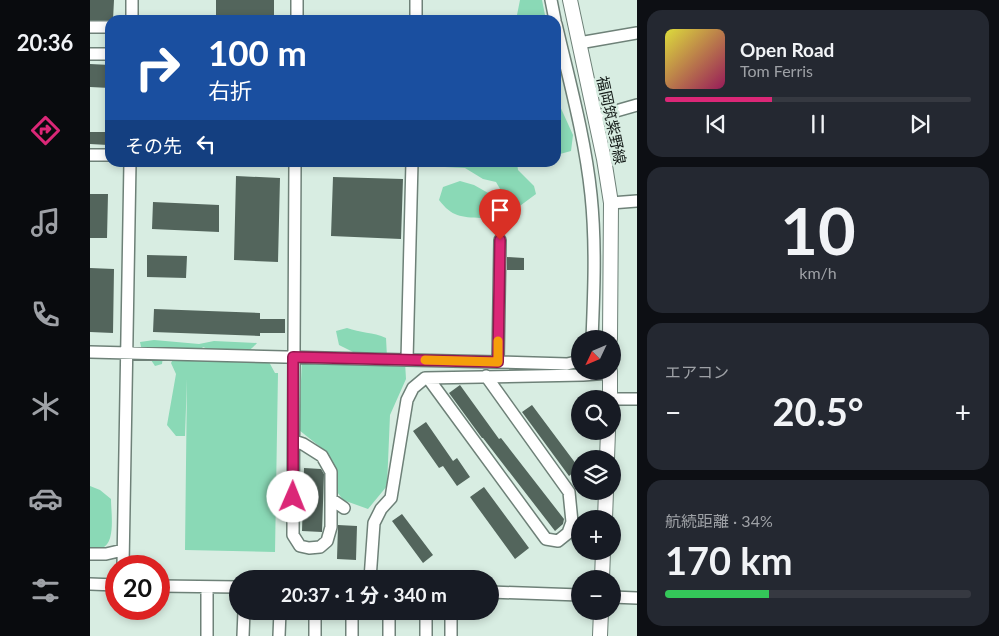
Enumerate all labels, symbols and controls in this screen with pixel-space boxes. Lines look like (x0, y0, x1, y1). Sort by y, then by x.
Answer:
text: 20:36 (17, 29, 73, 56)
text: 100 m (208, 31, 307, 73)
icon: right (125, 35, 190, 100)
text: Open Road (740, 38, 834, 61)
text: Tom Ferris (740, 61, 813, 80)
street label: 福岡筑紫野線 (594, 74, 630, 166)
text: 右折 (208, 77, 252, 104)
icon: previous (702, 110, 730, 138)
icon: pause (804, 110, 832, 138)
icon: next (906, 110, 934, 138)
icon: directions (28, 113, 63, 148)
icon: left (192, 130, 220, 158)
text: その先 (125, 134, 182, 157)
pin (479, 189, 521, 240)
text: 10 (780, 191, 856, 269)
icon: arrive (486, 196, 514, 224)
icon: music (28, 205, 63, 240)
text: km/h (799, 263, 837, 282)
icon: phone (28, 297, 63, 332)
north arrow (571, 330, 621, 380)
map controls (571, 330, 621, 620)
text: エアコン (665, 362, 729, 381)
text: 20.5° (773, 388, 863, 434)
icon: climate (28, 389, 63, 424)
button: search (571, 390, 621, 440)
text: − (665, 395, 681, 429)
text: + (955, 395, 971, 429)
button: layers (571, 450, 621, 500)
position arrow (266, 470, 318, 522)
icon: car (28, 481, 63, 516)
button: + (571, 510, 621, 560)
text: 航続距離 · 34% (665, 511, 773, 530)
text: 170 km (665, 537, 793, 583)
speed limit sign: 20 (105, 555, 170, 620)
button: − (571, 570, 621, 620)
icon: filters (28, 573, 63, 608)
text: 20:37 · 1 分 · 340 m (281, 583, 447, 606)

